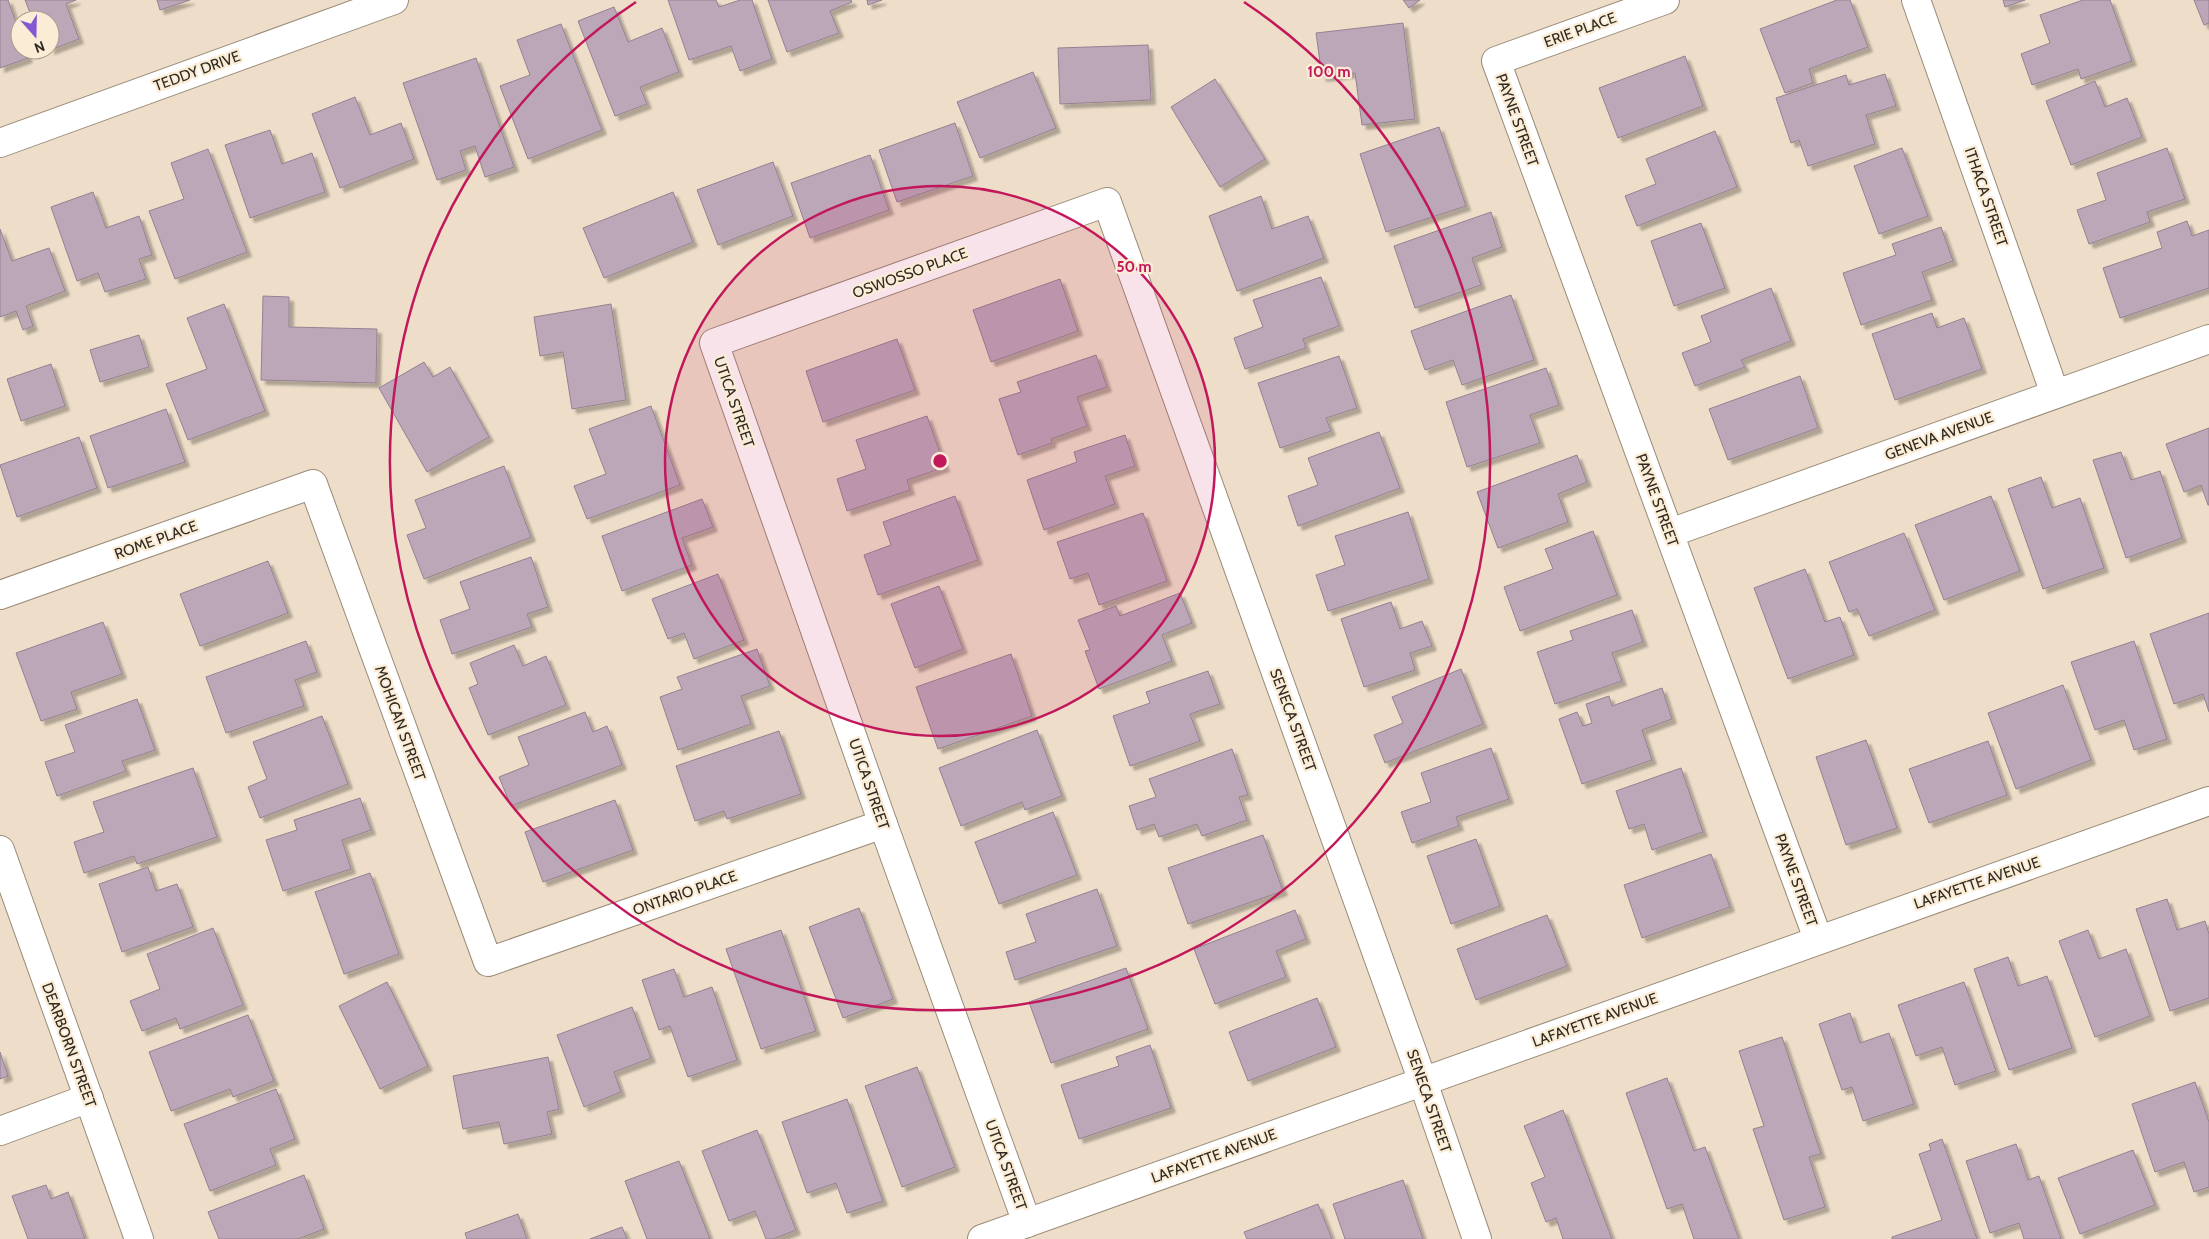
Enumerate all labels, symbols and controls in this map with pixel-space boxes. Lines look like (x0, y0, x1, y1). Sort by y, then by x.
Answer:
street label: ERIE PLACE (1541, 9, 1619, 51)
north arrow (10, 10, 60, 60)
text: N (32, 37, 47, 57)
street label: TEDDY DRIVE (151, 47, 243, 95)
text: 100 m (1307, 63, 1351, 81)
street label: PAYNE STREET (1492, 71, 1542, 169)
street label: ITHACA STREET (1961, 145, 2011, 249)
street label: OSWOSSO PLACE (850, 244, 970, 302)
text: 50 m (1116, 258, 1152, 276)
street label: UTICA STREET (710, 354, 758, 450)
street label: GENEVA AVENUE (1882, 408, 1996, 464)
street label: PAYNE STREET (1632, 451, 1682, 549)
centre of rings (931, 452, 949, 470)
street label: ROME PLACE (112, 517, 200, 563)
street label: MOHICAN STREET (371, 663, 429, 783)
street label: SENECA STREET (1266, 666, 1320, 774)
street label: UTICA STREET (845, 736, 893, 832)
street label: PAYNE STREET (1771, 831, 1821, 929)
street label: LAFAYETTE AVENUE (1912, 853, 2042, 913)
street label: ONTARIO PLACE (631, 867, 739, 919)
street label: DEARBORN STREET (38, 980, 100, 1110)
street label: LAFAYETTE AVENUE (1530, 989, 1660, 1051)
street label: SENECA STREET (1403, 1047, 1455, 1155)
street label: UTICA STREET (981, 1117, 1031, 1213)
street label: LAFAYETTE AVENUE (1149, 1125, 1279, 1187)

